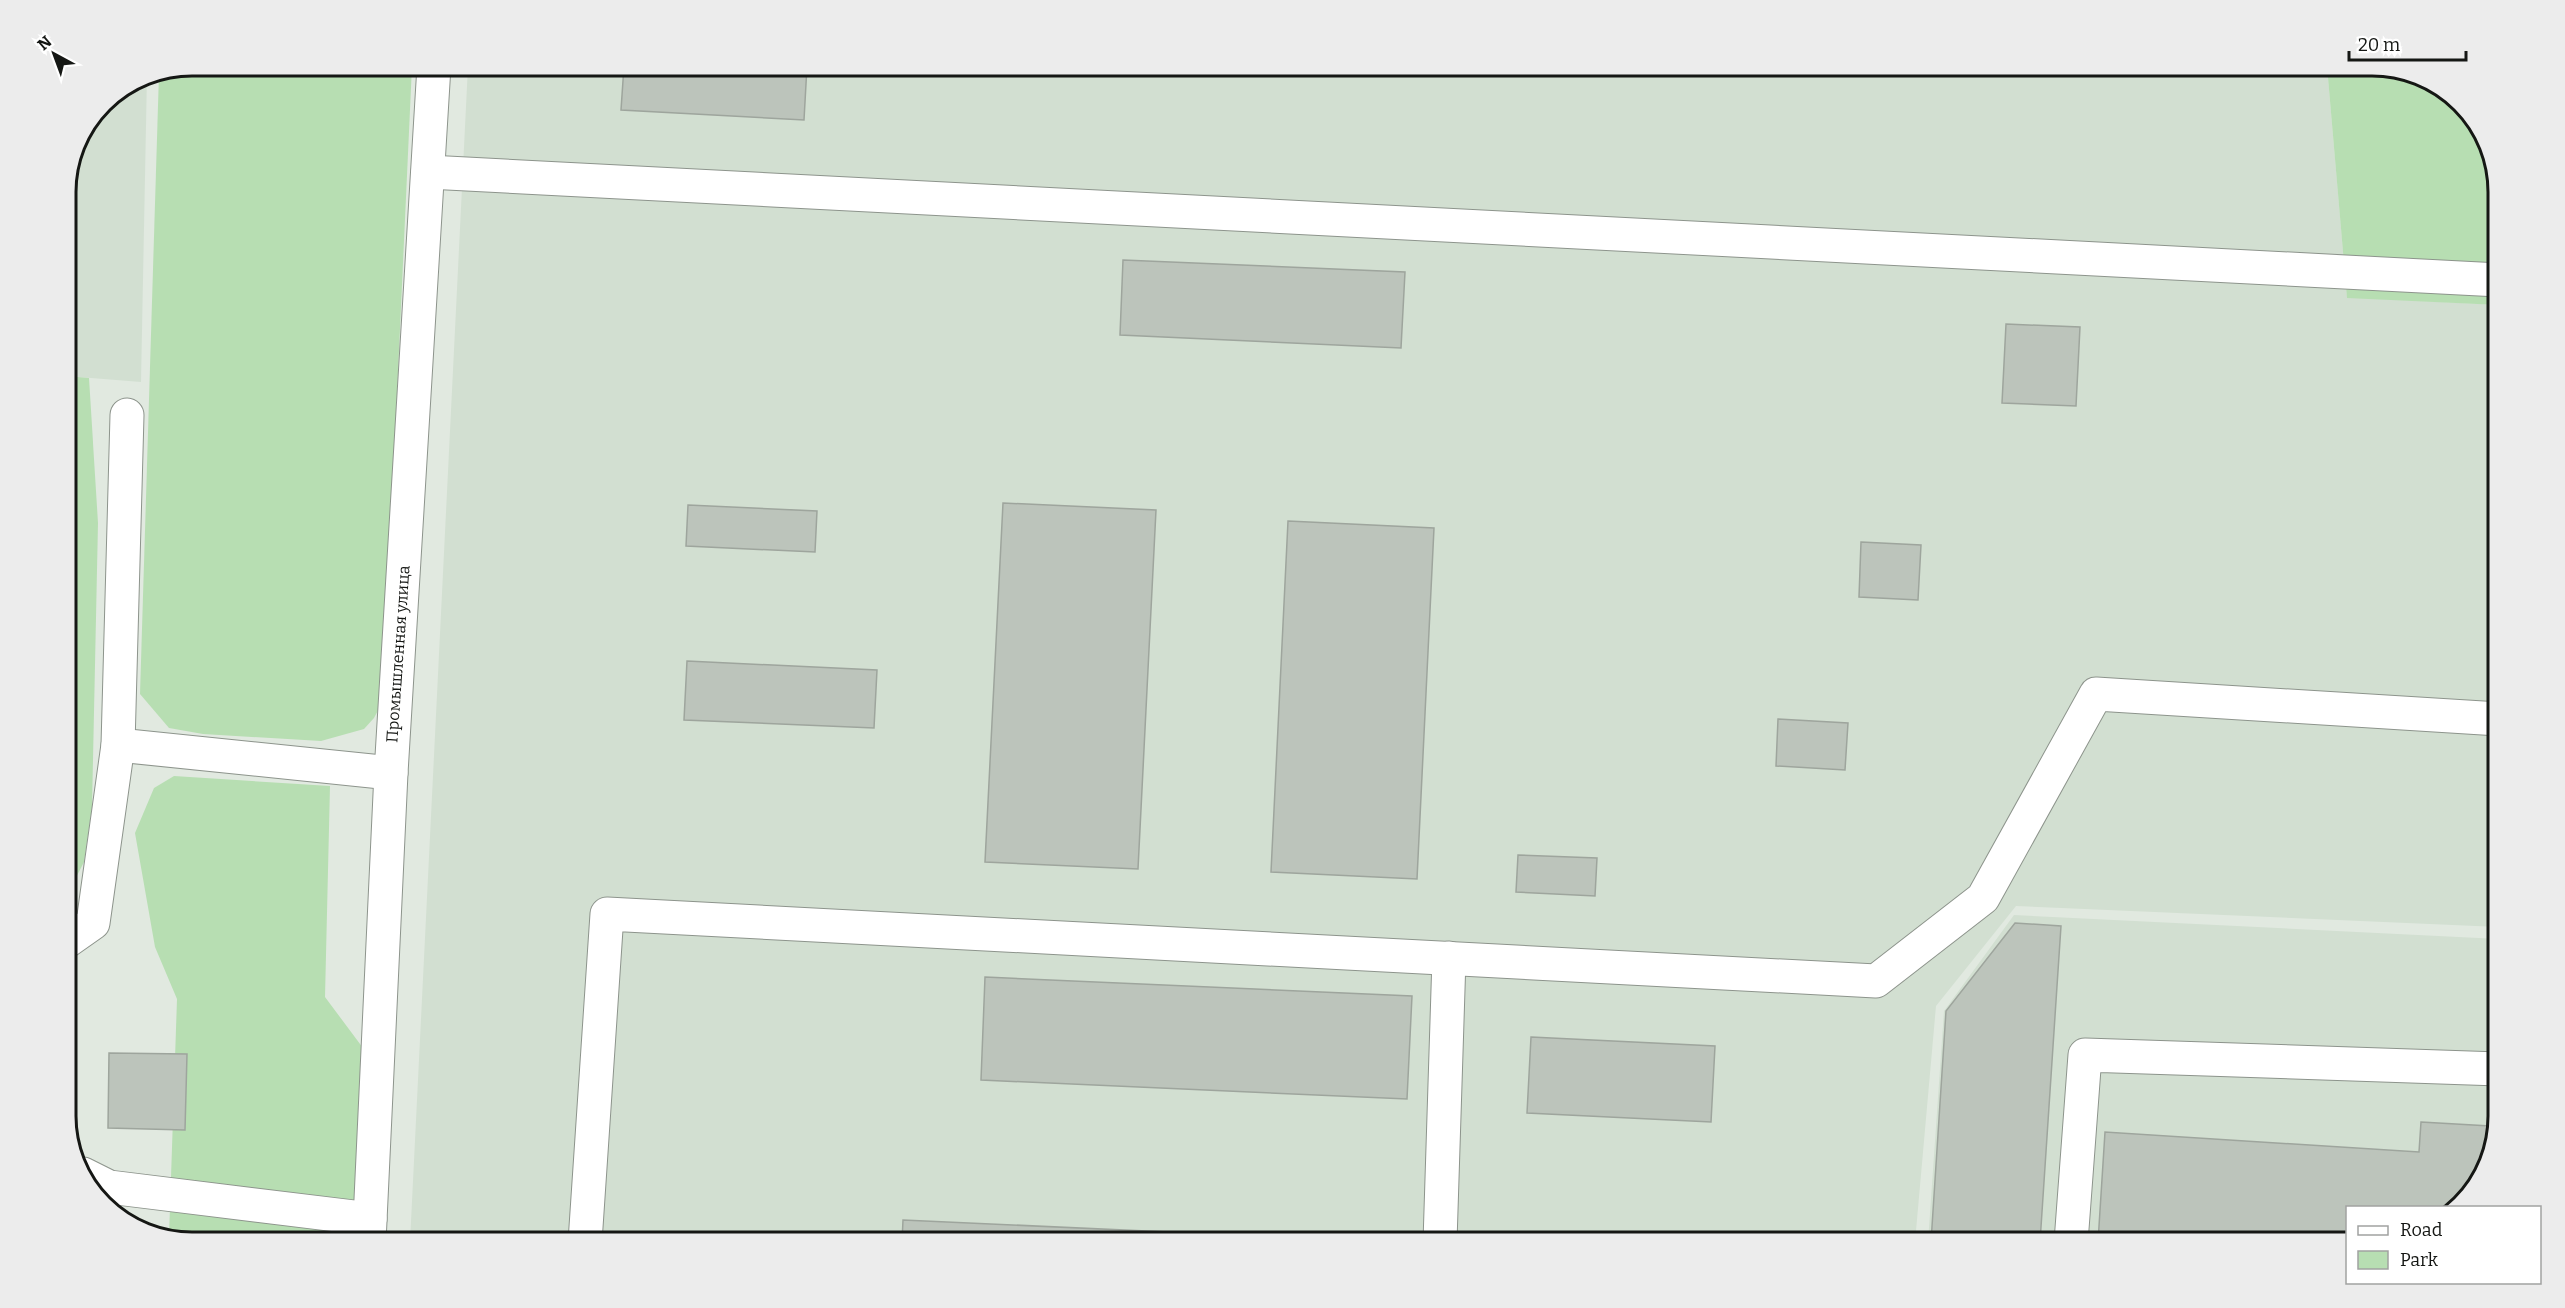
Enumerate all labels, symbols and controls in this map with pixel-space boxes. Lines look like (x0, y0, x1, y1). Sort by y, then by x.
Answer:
north arrow (24, 24, 84, 84)
scale bar (2349, 24, 2466, 62)
text: N (34, 32, 55, 54)
text: 20 m (2358, 34, 2400, 56)
street label: Промышленная улица (382, 565, 414, 743)
legend (2346, 1206, 2541, 1284)
text: Road (2400, 1219, 2443, 1241)
text: Park (2400, 1249, 2439, 1271)

